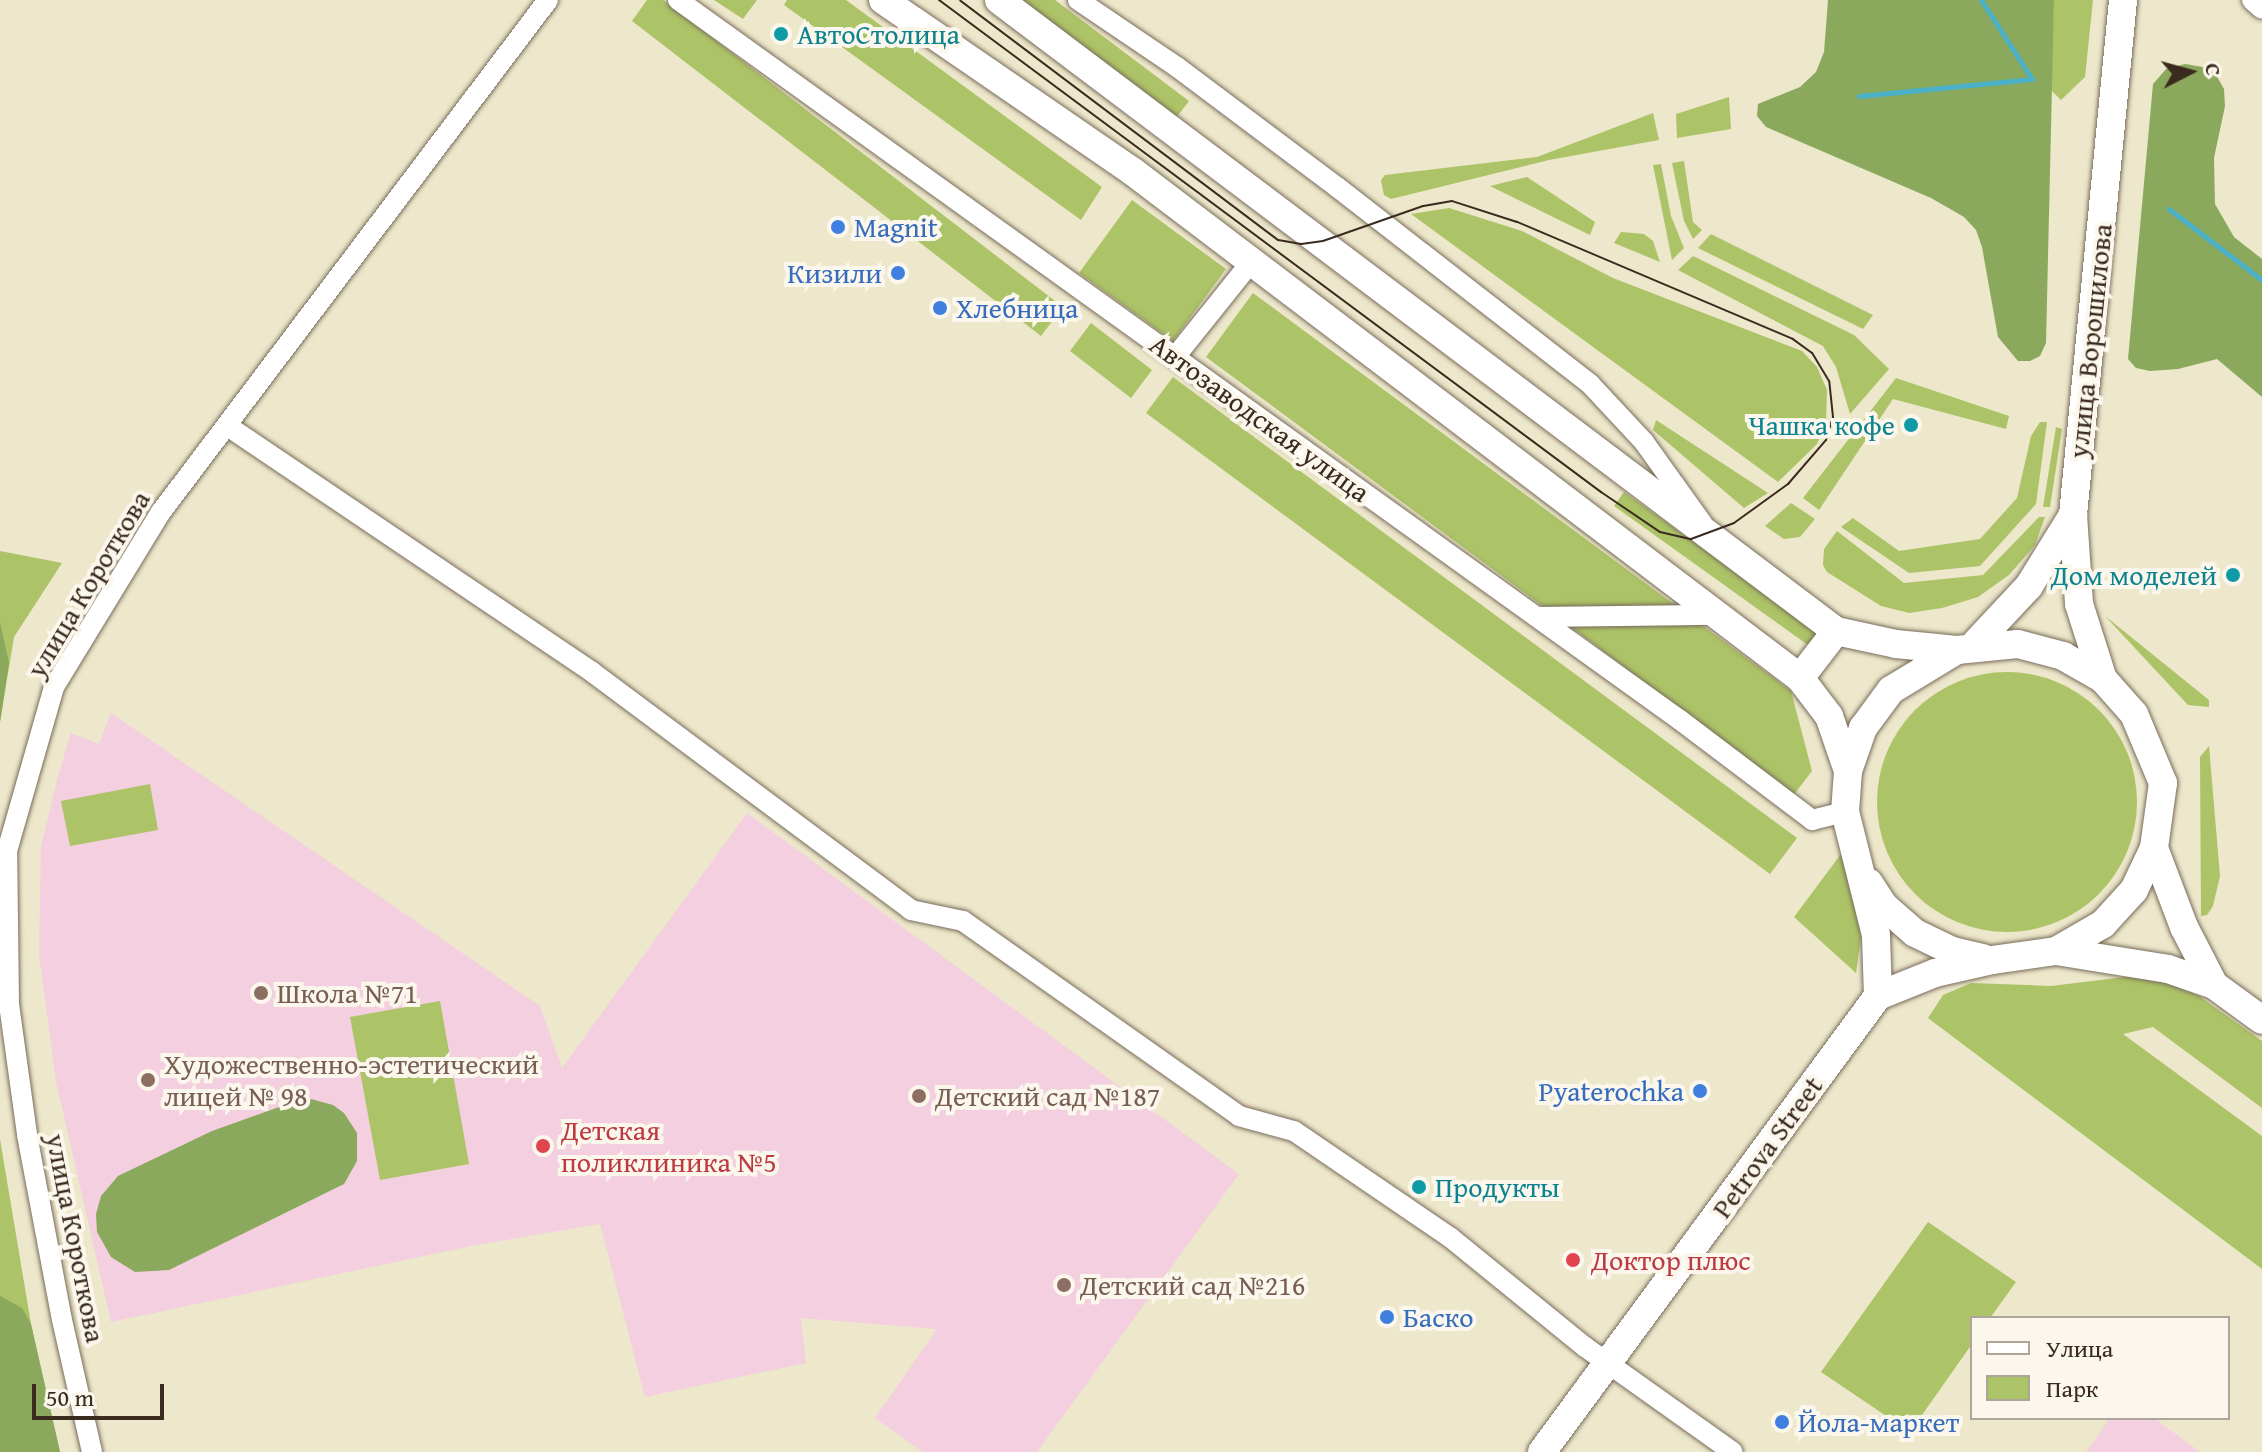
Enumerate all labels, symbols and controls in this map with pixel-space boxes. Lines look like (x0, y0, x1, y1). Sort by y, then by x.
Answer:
place label: АвтоСтолица (797, 17, 960, 51)
marker: АвтоСтолица (772, 25, 790, 43)
north arrow (2150, 32, 2230, 112)
text: С (2197, 62, 2230, 77)
place label: Magnit (854, 210, 938, 244)
marker: Magnit (829, 218, 847, 236)
street label: улица Ворошилова (2061, 222, 2119, 460)
place label: Кизили (787, 256, 882, 290)
marker: Кизили (889, 264, 907, 282)
place label: Хлебница (956, 291, 1078, 325)
marker: Хлебница (931, 299, 949, 317)
street label: Автозаводская улица (1144, 327, 1376, 509)
place label: Чашка кофе (1748, 408, 1895, 442)
marker: Чашка кофе (1902, 416, 1920, 434)
street label: улица Короткова (19, 484, 157, 684)
place label: Дом моделей (2051, 558, 2217, 592)
marker: Дом моделей (2224, 566, 2242, 584)
place label: Школа №71 (277, 976, 418, 1010)
marker: Школа №71 (252, 984, 270, 1002)
place label: Художественно-эстетический лицей № 98 (164, 1047, 539, 1113)
street label: Petrova Street (1704, 1070, 1830, 1224)
marker: Художественно-эстетический лицей № 98 (139, 1071, 157, 1089)
place label: Pyaterochka (1539, 1074, 1684, 1108)
place label: Детский сад №187 (935, 1079, 1160, 1113)
marker: Pyaterochka (1691, 1082, 1709, 1100)
marker: Детский сад №187 (910, 1087, 928, 1105)
place label: Детская поликлиника №5 (561, 1113, 777, 1179)
street label: улица Короткова (39, 1131, 113, 1345)
marker: Детская поликлиника №5 (532, 1135, 554, 1157)
place label: Продукты (1435, 1170, 1560, 1204)
marker: Продукты (1410, 1178, 1428, 1196)
place label: Доктор плюс (1591, 1243, 1751, 1277)
marker: Доктор плюс (1562, 1249, 1584, 1271)
place label: Детский сад №216 (1080, 1268, 1305, 1302)
marker: Детский сад №216 (1055, 1276, 1073, 1294)
place label: Баско (1403, 1300, 1474, 1334)
marker: Баско (1378, 1308, 1396, 1326)
legend (1970, 1316, 2230, 1420)
text: Улица (2046, 1331, 2113, 1366)
scale bar (36, 1368, 168, 1418)
text: Парк (2046, 1371, 2098, 1406)
text: 50 m (46, 1380, 94, 1415)
place label: Йола-маркет (1798, 1405, 1959, 1439)
marker: Йола-маркет (1773, 1413, 1791, 1431)

